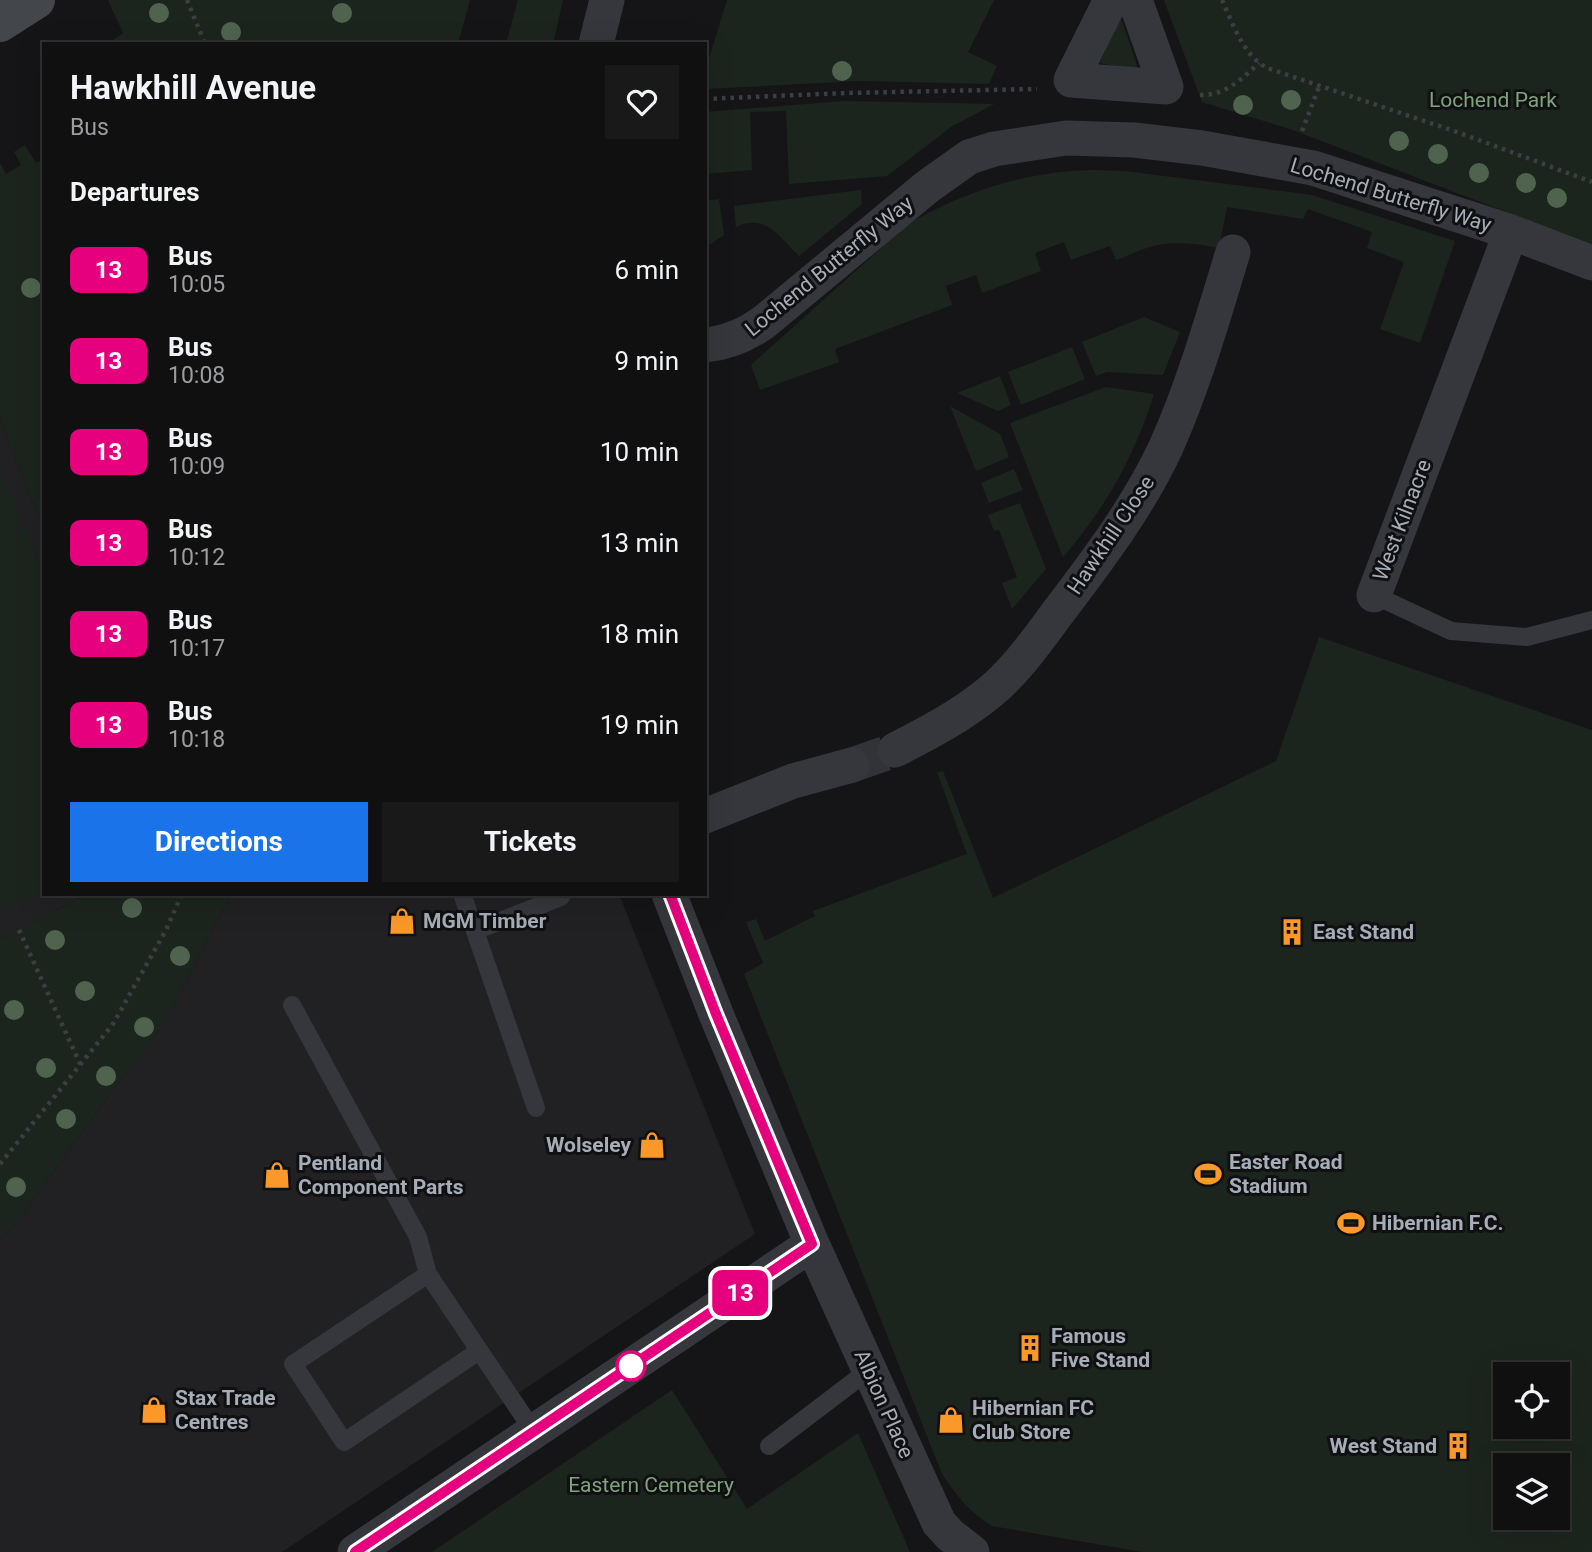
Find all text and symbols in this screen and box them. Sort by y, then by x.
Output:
button: heart [605,65,679,139]
text: Hawkhill Avenue [70,68,316,107]
park label: Lochend Park [1429,88,1557,112]
text: Bus [70,114,109,141]
street label: Lochend Butterfly Way [1288,153,1494,237]
text: Departures [70,177,200,207]
street label: Lochend Butterfly Way [740,191,918,341]
text: Bus [168,241,213,271]
text: 6 min [614,255,679,285]
text: 13 [95,256,122,284]
text: 10:05 [168,271,225,298]
text: Bus [168,332,213,362]
text: 9 min [614,346,679,376]
text: 13 [95,347,122,375]
text: 10:08 [168,362,225,389]
text: Bus [168,423,213,453]
text: 10 min [600,437,679,467]
text: 13 [95,438,122,466]
text: 10:09 [168,453,225,480]
street label: West Kilnacre [1368,456,1436,584]
street label: Hawkhill Close [1063,471,1159,599]
text: Bus [168,514,213,544]
text: 13 min [600,528,679,558]
text: 13 [95,529,122,557]
text: 10:12 [168,544,225,571]
text: Bus [168,605,213,635]
text: 18 min [600,619,679,649]
text: 13 [95,620,122,648]
text: 10:17 [168,635,225,662]
text: Bus [168,696,213,726]
text: 19 min [600,710,679,740]
text: 13 [95,711,122,739]
text: 10:18 [168,726,225,753]
button: Directions [70,802,368,882]
button: Tickets [382,802,679,882]
shop icon: MGM Timber [387,906,417,936]
place label: MGM Timber [423,909,547,933]
building icon: East Stand [1277,917,1307,947]
place label: East Stand [1313,920,1414,944]
shop icon: Wolseley [637,1130,667,1160]
place label: Wolseley [546,1133,631,1157]
place label: Easter Road Stadium [1229,1150,1343,1198]
place label: Pentland Component Parts [298,1151,464,1199]
sports icon: Easter Road Stadium [1193,1159,1223,1189]
shop icon: Pentland Component Parts [262,1160,292,1190]
sports icon: Hibernian F.C. [1336,1208,1366,1238]
place label: Hibernian F.C. [1372,1211,1504,1235]
line badge: 13 [708,1270,772,1316]
text: 13 [726,1279,754,1307]
place label: Famous Five Stand [1051,1324,1150,1372]
building icon: Famous Five Stand [1015,1333,1045,1363]
street label: Albion Place [849,1346,919,1462]
unlabelled marker [616,1351,646,1381]
map controls [1493,1362,1570,1530]
button: locate [1493,1362,1570,1439]
place label: Stax Trade Centres [175,1386,276,1434]
shop icon: Stax Trade Centres [139,1395,169,1425]
place label: Hibernian FC Club Store [972,1396,1094,1444]
shop icon: Hibernian FC Club Store [936,1405,966,1435]
building icon: West Stand [1443,1431,1473,1461]
place label: West Stand [1330,1434,1437,1458]
button: layers [1493,1453,1570,1530]
park label: Eastern Cemetery [568,1473,734,1497]

